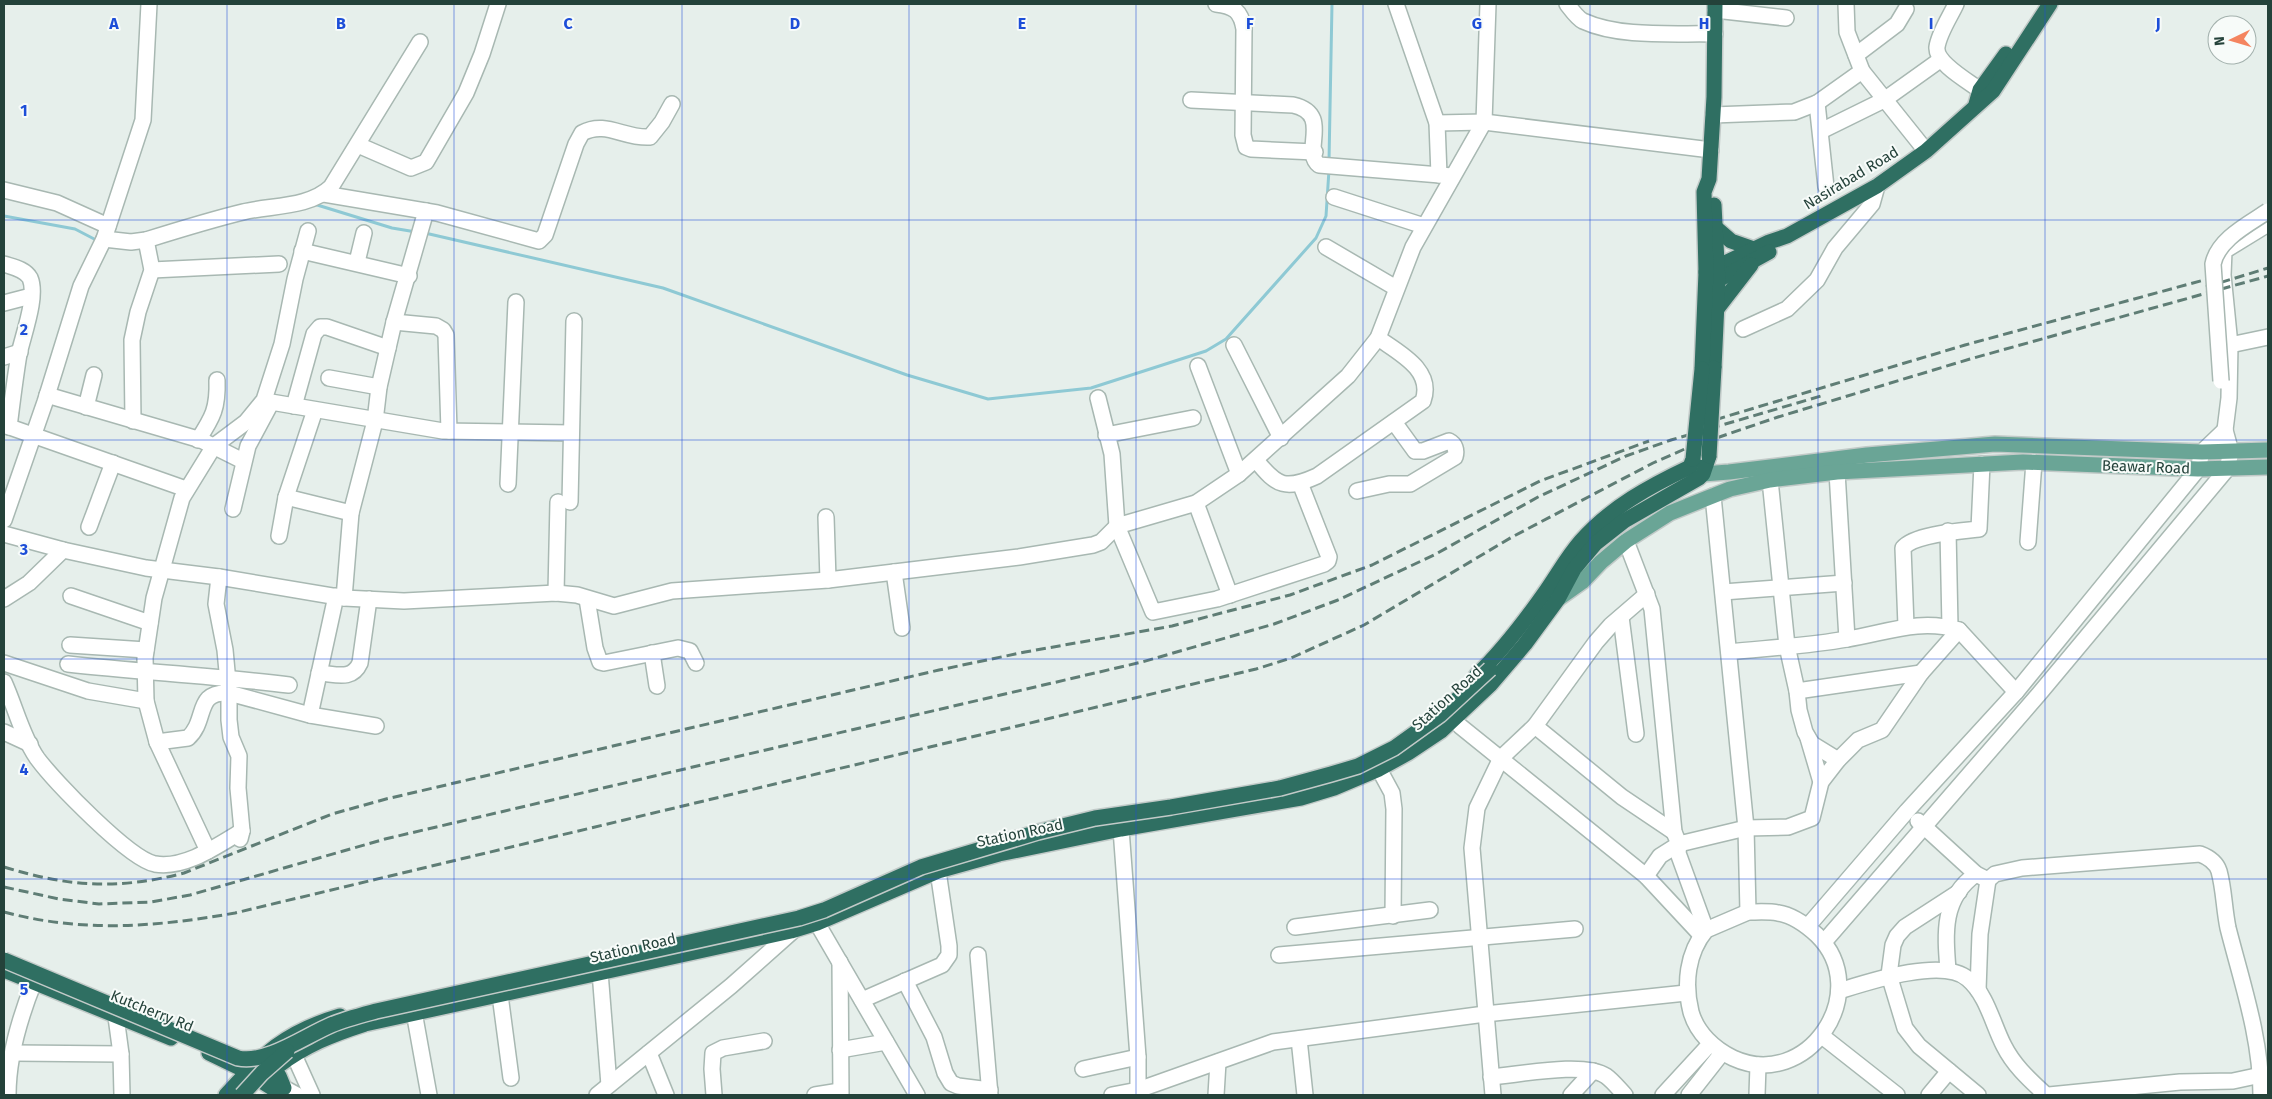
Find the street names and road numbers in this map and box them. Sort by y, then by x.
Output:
street label: Nasirabad Road [1800,143,1902,213]
street label: Beawar Road [2102,456,2190,478]
street label: Station Road [1409,662,1485,734]
street label: Station Road [975,815,1065,851]
street label: Station Road [588,929,678,967]
street label: Kutcherry Rd [108,986,196,1036]

